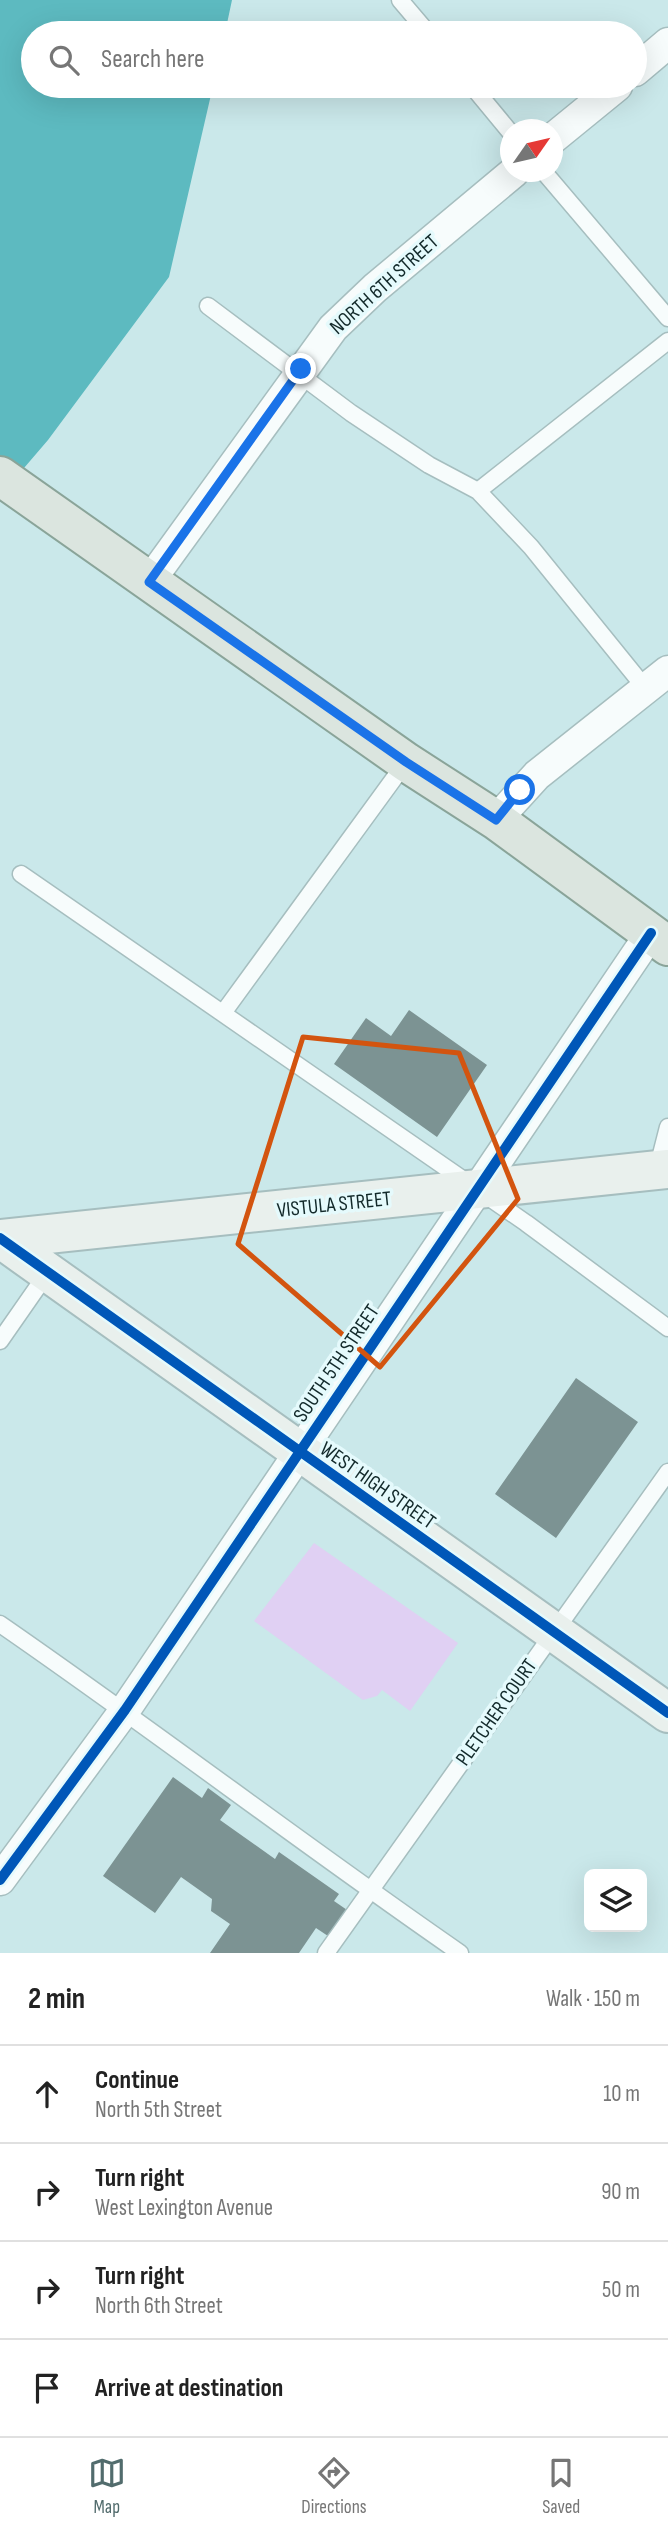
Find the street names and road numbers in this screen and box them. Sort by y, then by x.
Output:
street label: NORTH 6TH STREET [325,229,444,340]
street label: VISTULA STREET [276,1186,393,1223]
street label: SOUTH 5TH STREET [288,1299,385,1427]
street label: WEST HIGH STREET [315,1436,441,1535]
street label: PLETCHER COURT [450,1654,543,1771]

